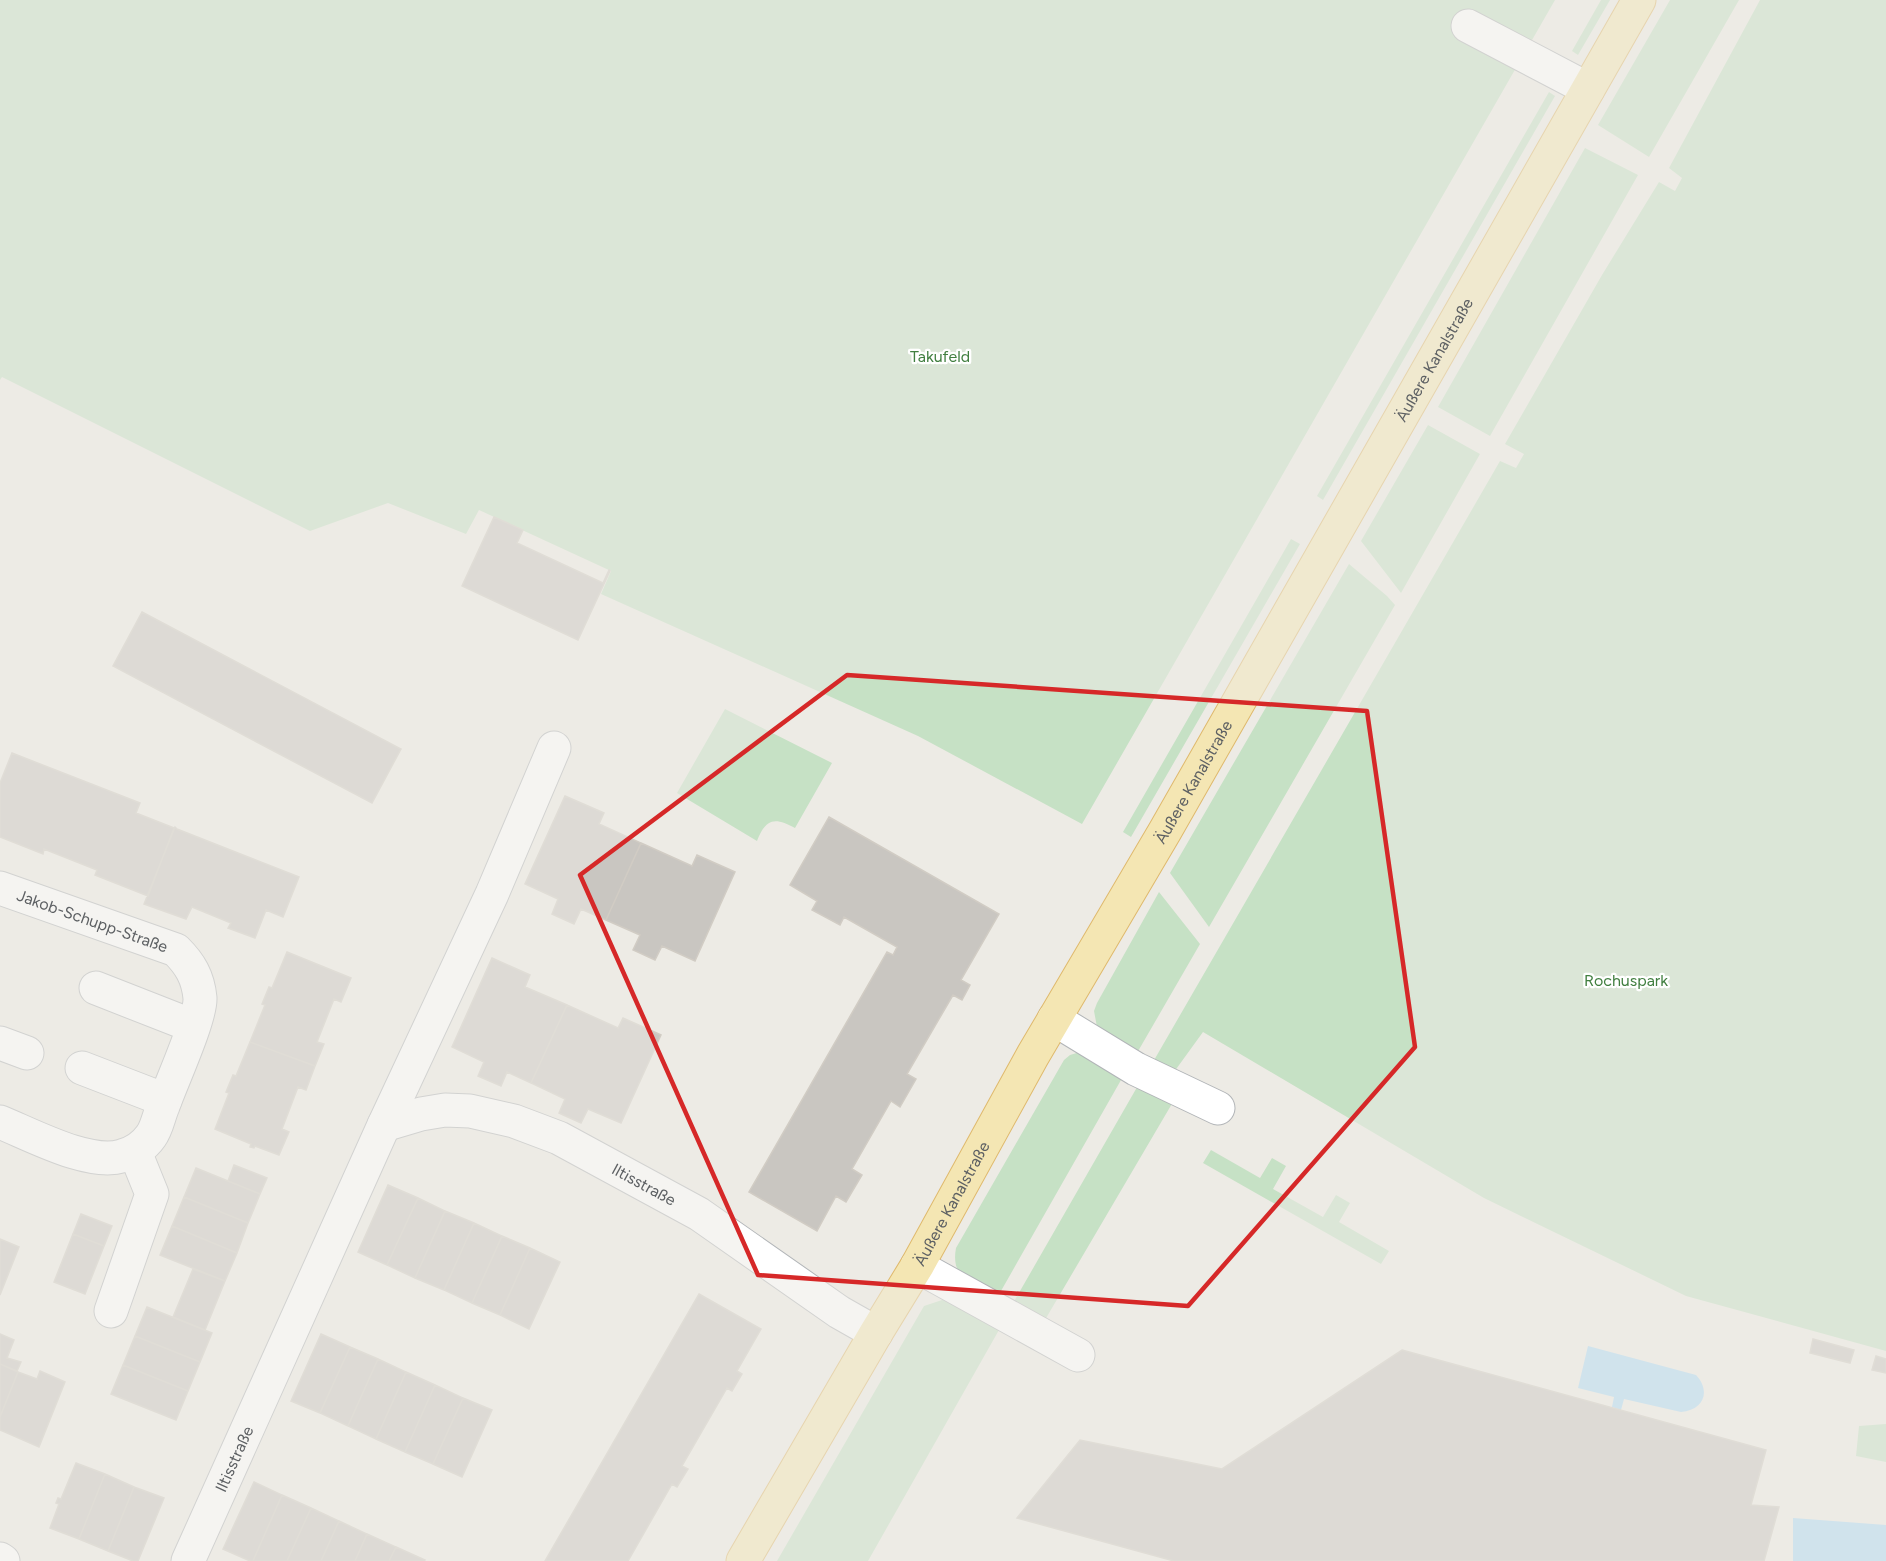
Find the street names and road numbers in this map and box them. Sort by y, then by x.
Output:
street label: Äußere Kanalstraße [1392,295,1477,425]
street label: Äußere Kanalstraße [1151,717,1236,847]
street label: Jakob-Schupp-Straße [14,886,170,956]
street label: Äußere Kanalstraße [910,1138,994,1269]
street label: Iltisstraße [609,1160,679,1210]
street label: Iltisstraße [211,1423,257,1495]

